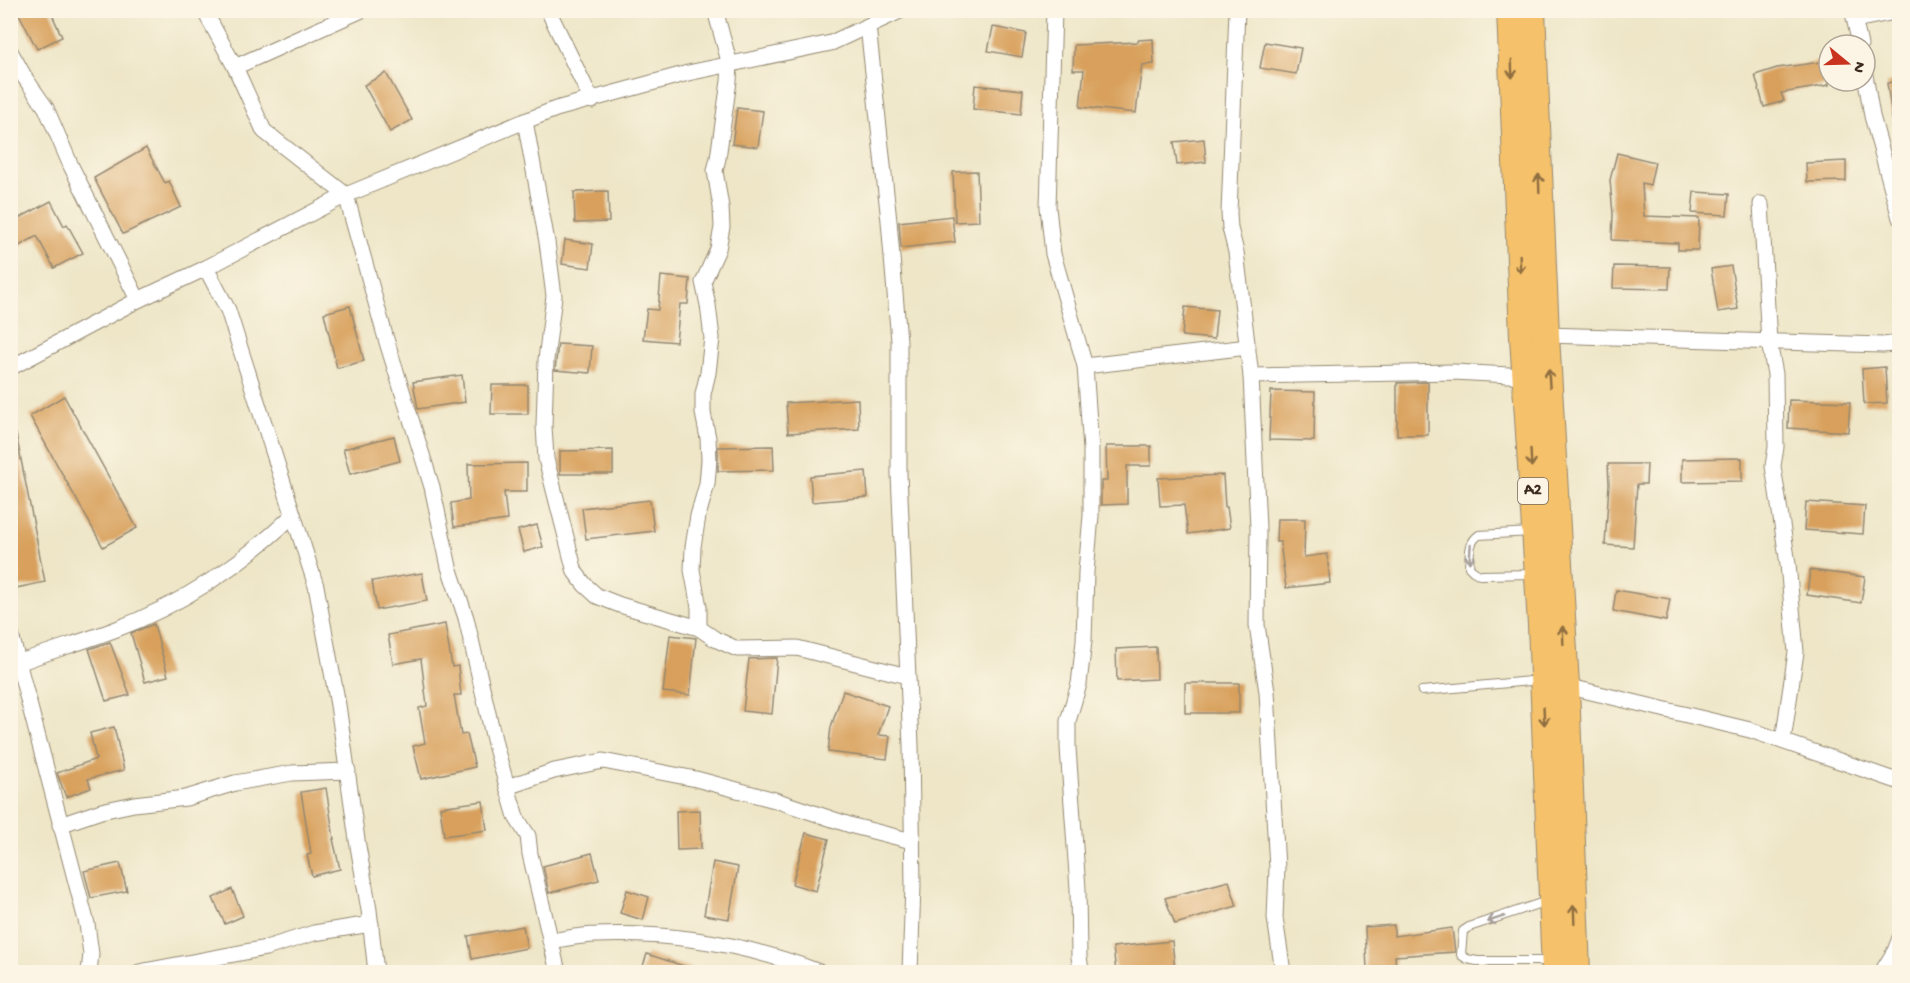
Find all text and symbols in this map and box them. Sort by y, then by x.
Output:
north arrow [1817,33,1877,93]
one-way arrow [1507,58,1518,78]
text: N [1847,59,1869,75]
one-way arrow [1534,173,1545,193]
one-way arrow [1515,253,1526,273]
one-way arrow [1543,368,1554,388]
one-way arrow [1526,448,1537,468]
road number: A2 [1518,478,1548,504]
one-way arrow [1464,544,1475,564]
one-way arrow [1558,626,1569,646]
one-way arrow [1539,706,1550,726]
one-way arrow [1569,905,1580,925]
one-way arrow [1487,914,1506,925]

